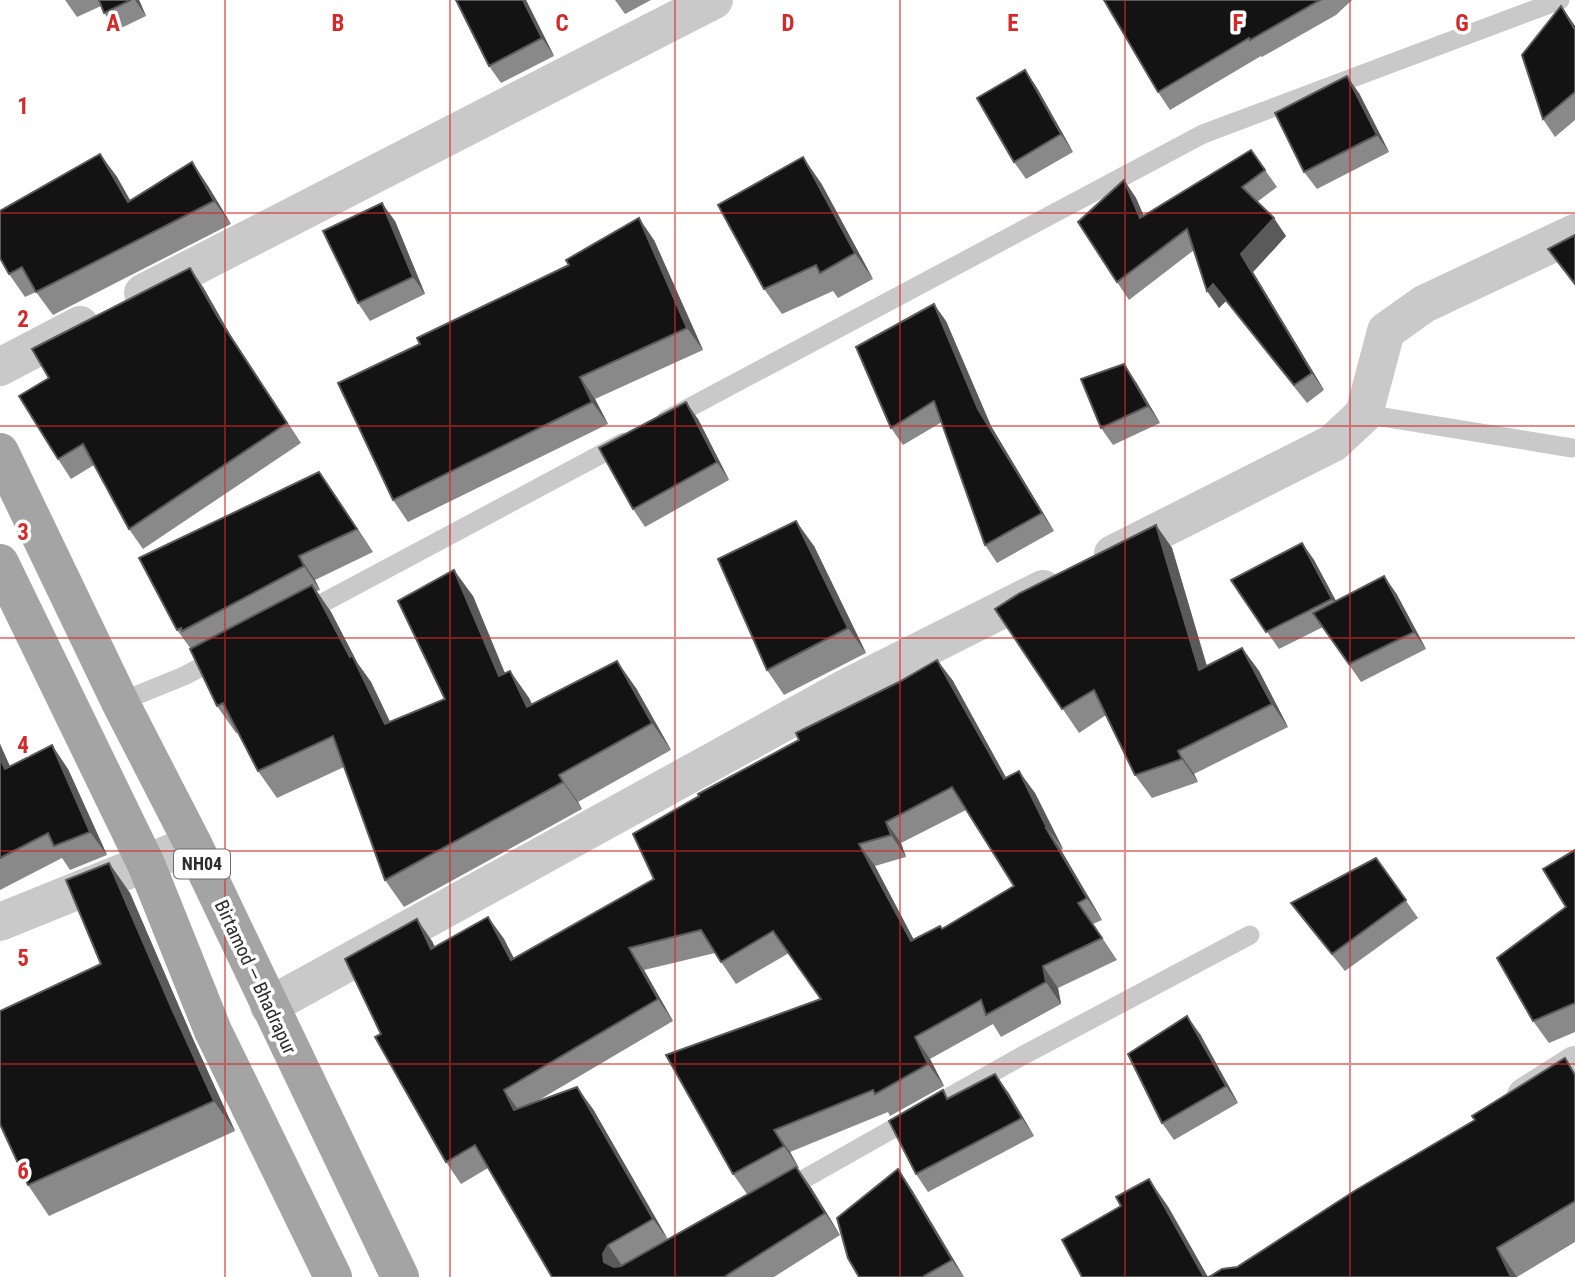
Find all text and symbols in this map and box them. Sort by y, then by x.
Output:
text: A [106,10,120,37]
text: B [332,10,344,37]
text: C [555,10,569,37]
text: D [782,10,795,37]
text: E [1007,10,1019,37]
text: F [1233,10,1244,37]
text: G [1455,10,1469,37]
text: 1 [17,93,29,120]
text: 2 [17,306,29,333]
text: 3 [17,519,29,546]
text: 4 [17,732,29,759]
road number: NH04 [174,850,230,878]
street label: Birtamod — Bhadrapur [210,896,301,1058]
text: 5 [17,945,29,972]
text: 6 [17,1158,29,1185]

